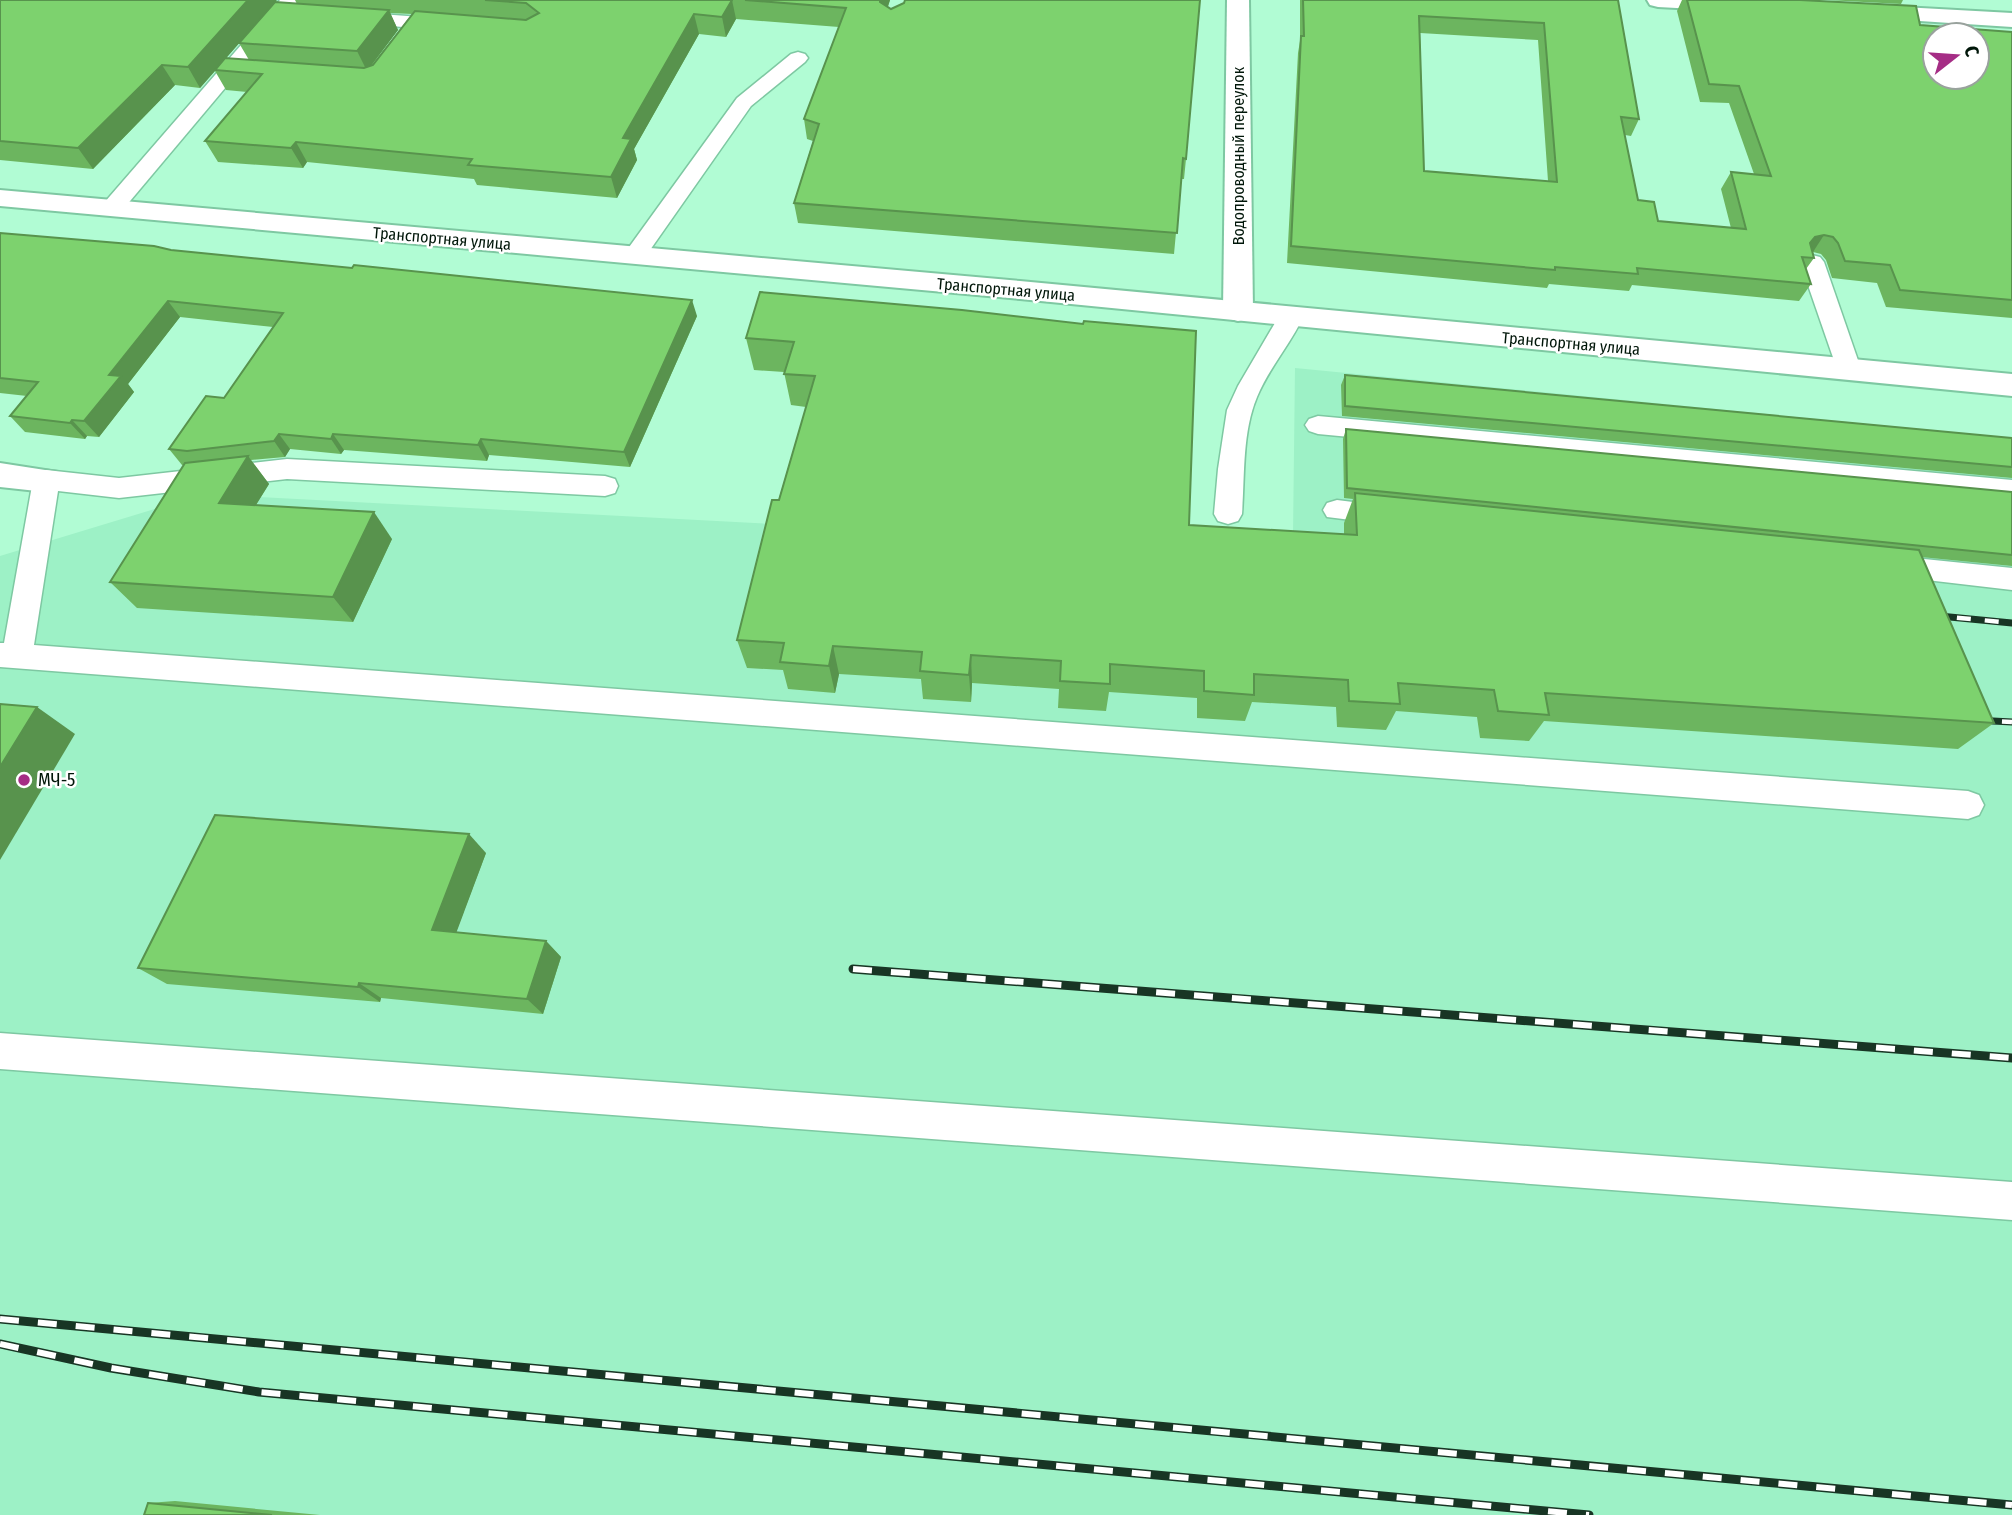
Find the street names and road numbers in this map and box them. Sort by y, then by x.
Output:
street label: Водопроводный переулок [1229,66,1248,245]
street label: Транспортная улица [372,223,512,254]
street label: Транспортная улица [936,274,1076,305]
street label: Транспортная улица [1501,328,1641,359]

